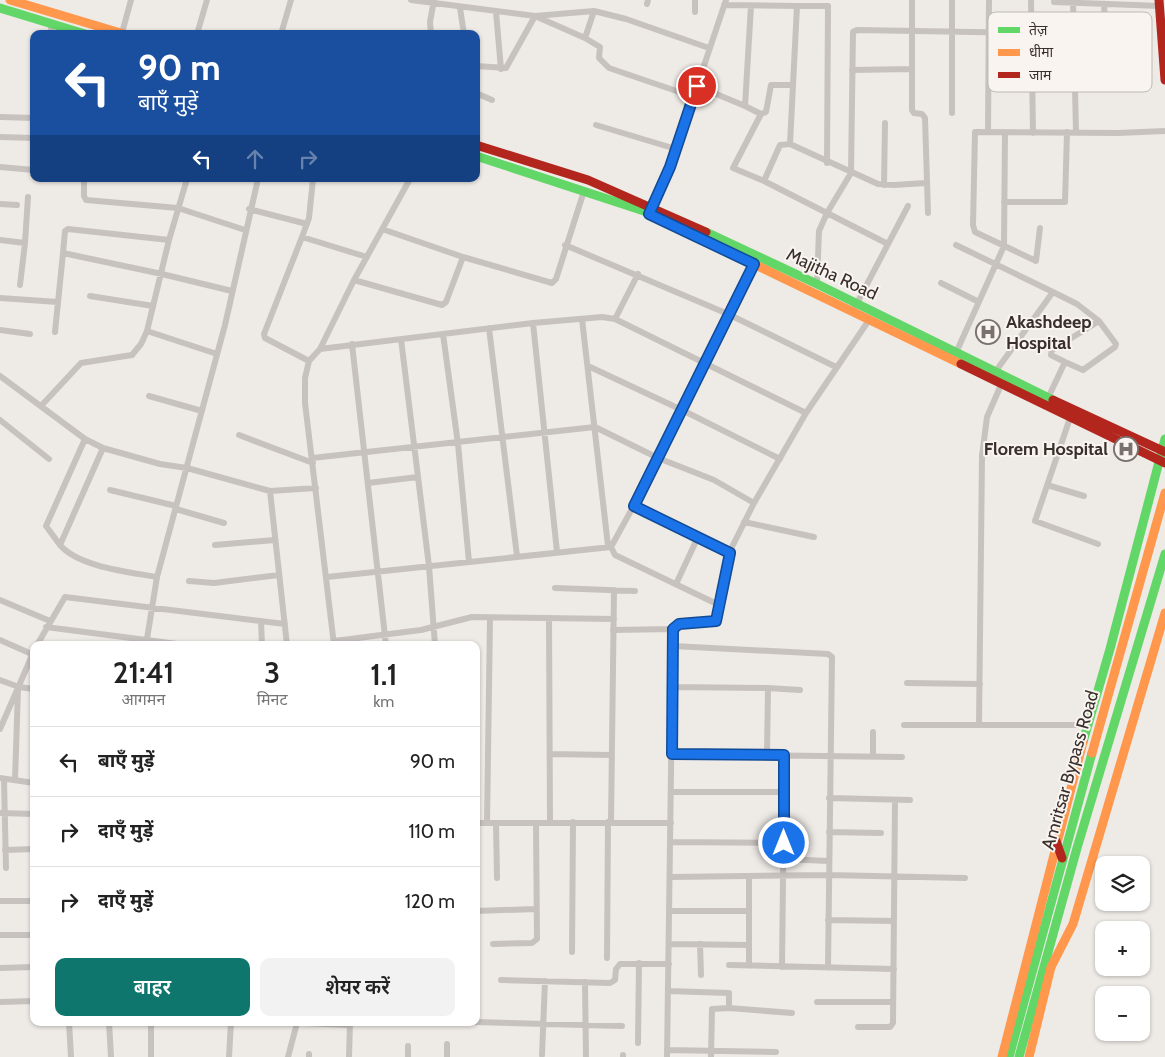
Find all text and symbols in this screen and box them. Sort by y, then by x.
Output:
legend [988,12,1152,92]
text: तेज़ [1029,21,1048,39]
text: धीमा [1029,43,1054,61]
text: 90 m [138,46,221,89]
icon: left [55,50,120,115]
pin [676,65,718,107]
text: जाम [1029,66,1052,84]
icon: arrive [683,72,711,100]
text: बाएँ मुड़ें [138,89,198,116]
icon: left [188,145,216,173]
icon: ahead [241,145,269,173]
icon: right [294,145,322,173]
street label: Majitha Road [783,243,881,305]
place label: Akashdeep Hospital [1006,311,1092,354]
hospital icon: Akashdeep Hospital [975,319,1001,345]
hospital icon: Florem Hospital [1113,436,1139,462]
place label: Florem Hospital [984,438,1108,460]
text: 21:41 [113,654,174,691]
text: 3 [264,654,280,691]
text: 1.1 [370,656,397,693]
street label: Amritsar Bypass Road [1037,688,1103,852]
text: आगमन [122,690,165,709]
text: मिनट [257,690,287,709]
text: km [373,692,394,711]
icon: left [55,748,83,776]
text: बाएँ मुड़ें [98,749,154,772]
text: 90 m [410,750,455,773]
position arrow [757,816,809,868]
icon: right [55,818,83,846]
text: दाएँ मुड़ें [98,819,153,842]
text: 110 m [408,820,455,843]
map controls [1095,856,1150,1041]
button: layers [1095,856,1150,911]
icon: right [55,888,83,916]
text: दाएँ मुड़ें [98,889,153,912]
text: 120 m [405,890,455,913]
button: + [1095,921,1150,976]
button: बाहर [55,958,250,1016]
button: शेयर करें [260,958,455,1016]
button: − [1095,986,1150,1041]

